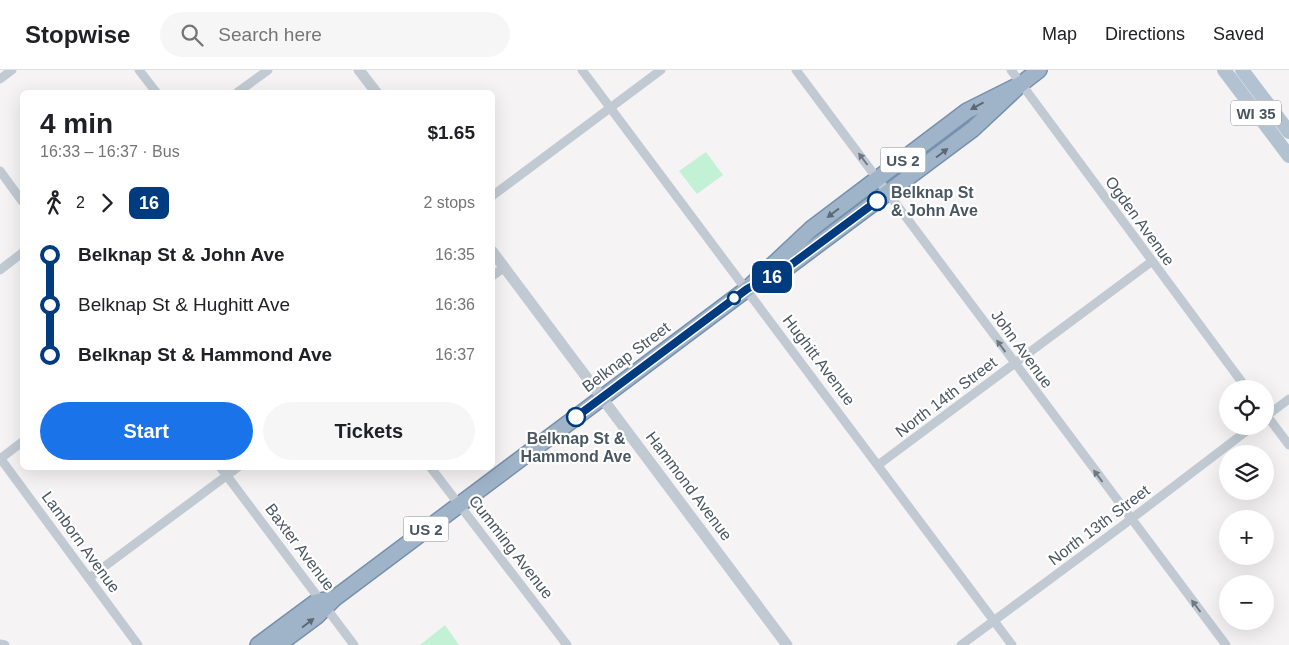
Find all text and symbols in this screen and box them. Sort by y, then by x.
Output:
search box [160,12,510,57]
text: Stopwise [25,21,130,48]
icon: search [178,21,206,49]
text: Search here [218,24,322,45]
text: Map [1042,24,1077,44]
text: Directions [1105,24,1185,44]
text: Saved [1213,24,1264,44]
road number: WI 35 [1231,100,1281,126]
one-way arrow [971,101,984,110]
text: 4 min [40,108,113,139]
text: $1.65 [427,122,475,143]
text: 16:33 – 16:37 · Bus [40,143,180,160]
one-way arrow [935,147,948,158]
road number: US 2 [880,148,926,172]
one-way arrow [858,153,869,166]
street label: Ogden Avenue [1102,173,1178,269]
place label: Belknap St & John Ave [891,184,978,219]
icon: walk [40,189,68,217]
icon: forward [93,189,121,217]
marker: Belknap St & John Ave [867,191,887,211]
text: 16 [139,193,159,213]
text: 2 [76,194,85,211]
text: 2 stops [423,194,475,211]
one-way arrow [827,207,840,218]
text: Belknap St & John Ave [78,244,285,265]
text: 16:35 [435,246,475,263]
line badge: 16 [750,261,794,293]
text: 16 [762,267,782,287]
unlabelled marker [727,291,741,305]
text: Belknap St & Hughitt Ave [78,294,290,315]
text: 16:36 [435,296,475,313]
street label: John Avenue [988,307,1056,391]
street label: Hughitt Avenue [780,312,858,408]
street label: Belknap Street [579,318,673,395]
one-way arrow [996,339,1006,353]
text: Belknap St & Hammond Ave [78,344,332,365]
text: 16:37 [435,346,475,363]
street label: North 14th Street [892,353,1000,440]
map controls [1219,380,1274,630]
button: locate [1219,380,1274,435]
button: Start [40,402,253,460]
button: Tickets [263,402,475,460]
marker: Belknap St & Hammond Ave [566,407,586,427]
street label: Hammond Avenue [643,428,735,544]
place label: Belknap St & Hammond Ave [521,430,632,465]
button: layers [1219,445,1274,500]
one-way arrow [1093,470,1104,483]
street label: North 13th Street [1045,481,1153,568]
street label: Lamborn Avenue [39,488,123,596]
street label: Cumming Avenue [466,492,557,602]
street label: Baxter Avenue [262,500,338,594]
button: + [1219,510,1274,565]
road number: US 2 [404,516,448,542]
button: − [1219,575,1274,630]
one-way arrow [1191,600,1202,613]
one-way arrow [301,618,315,628]

